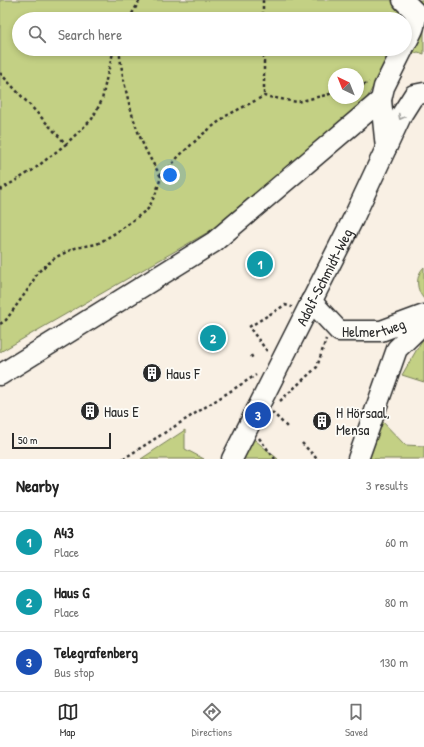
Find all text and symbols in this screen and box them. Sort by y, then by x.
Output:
search box [12,12,412,56]
icon: search [26,23,48,45]
text: Search here [58,24,122,45]
north arrow [328,68,364,104]
one-way arrow [398,113,406,121]
your location [160,165,180,185]
street label: Adolf-Schmidt-Weg [291,224,357,329]
pin: 1 [247,249,273,279]
street label: Helmertweg [342,312,408,342]
pin: 2 [200,323,226,353]
building icon: Haus F [141,362,163,384]
place label: Haus F [166,363,200,384]
building icon: Haus E [79,400,101,422]
pin: 3 [245,400,271,430]
place label: Haus E [104,401,139,422]
place label: H Hörsaal, Mensa [336,402,390,440]
building icon: H Hörsaal, Mensa [311,410,333,432]
scale bar [12,431,111,450]
text: 50 m [18,433,38,447]
text: Nearby [16,474,59,497]
text: 3 results [366,476,408,494]
text: A43 [54,522,74,543]
text: 1 [27,533,31,551]
text: 60 m [385,533,408,551]
text: Place [54,543,79,561]
text: Haus G [54,582,89,603]
text: 2 [26,593,32,611]
text: 80 m [385,593,408,611]
text: Place [54,603,79,621]
text: Telegrafenberg [54,642,138,663]
text: 3 [26,653,32,671]
text: 130 m [380,653,408,671]
text: Bus stop [54,663,94,681]
tab: Map [57,701,79,739]
tab: Directions [192,701,232,739]
tab: Saved [345,701,367,739]

